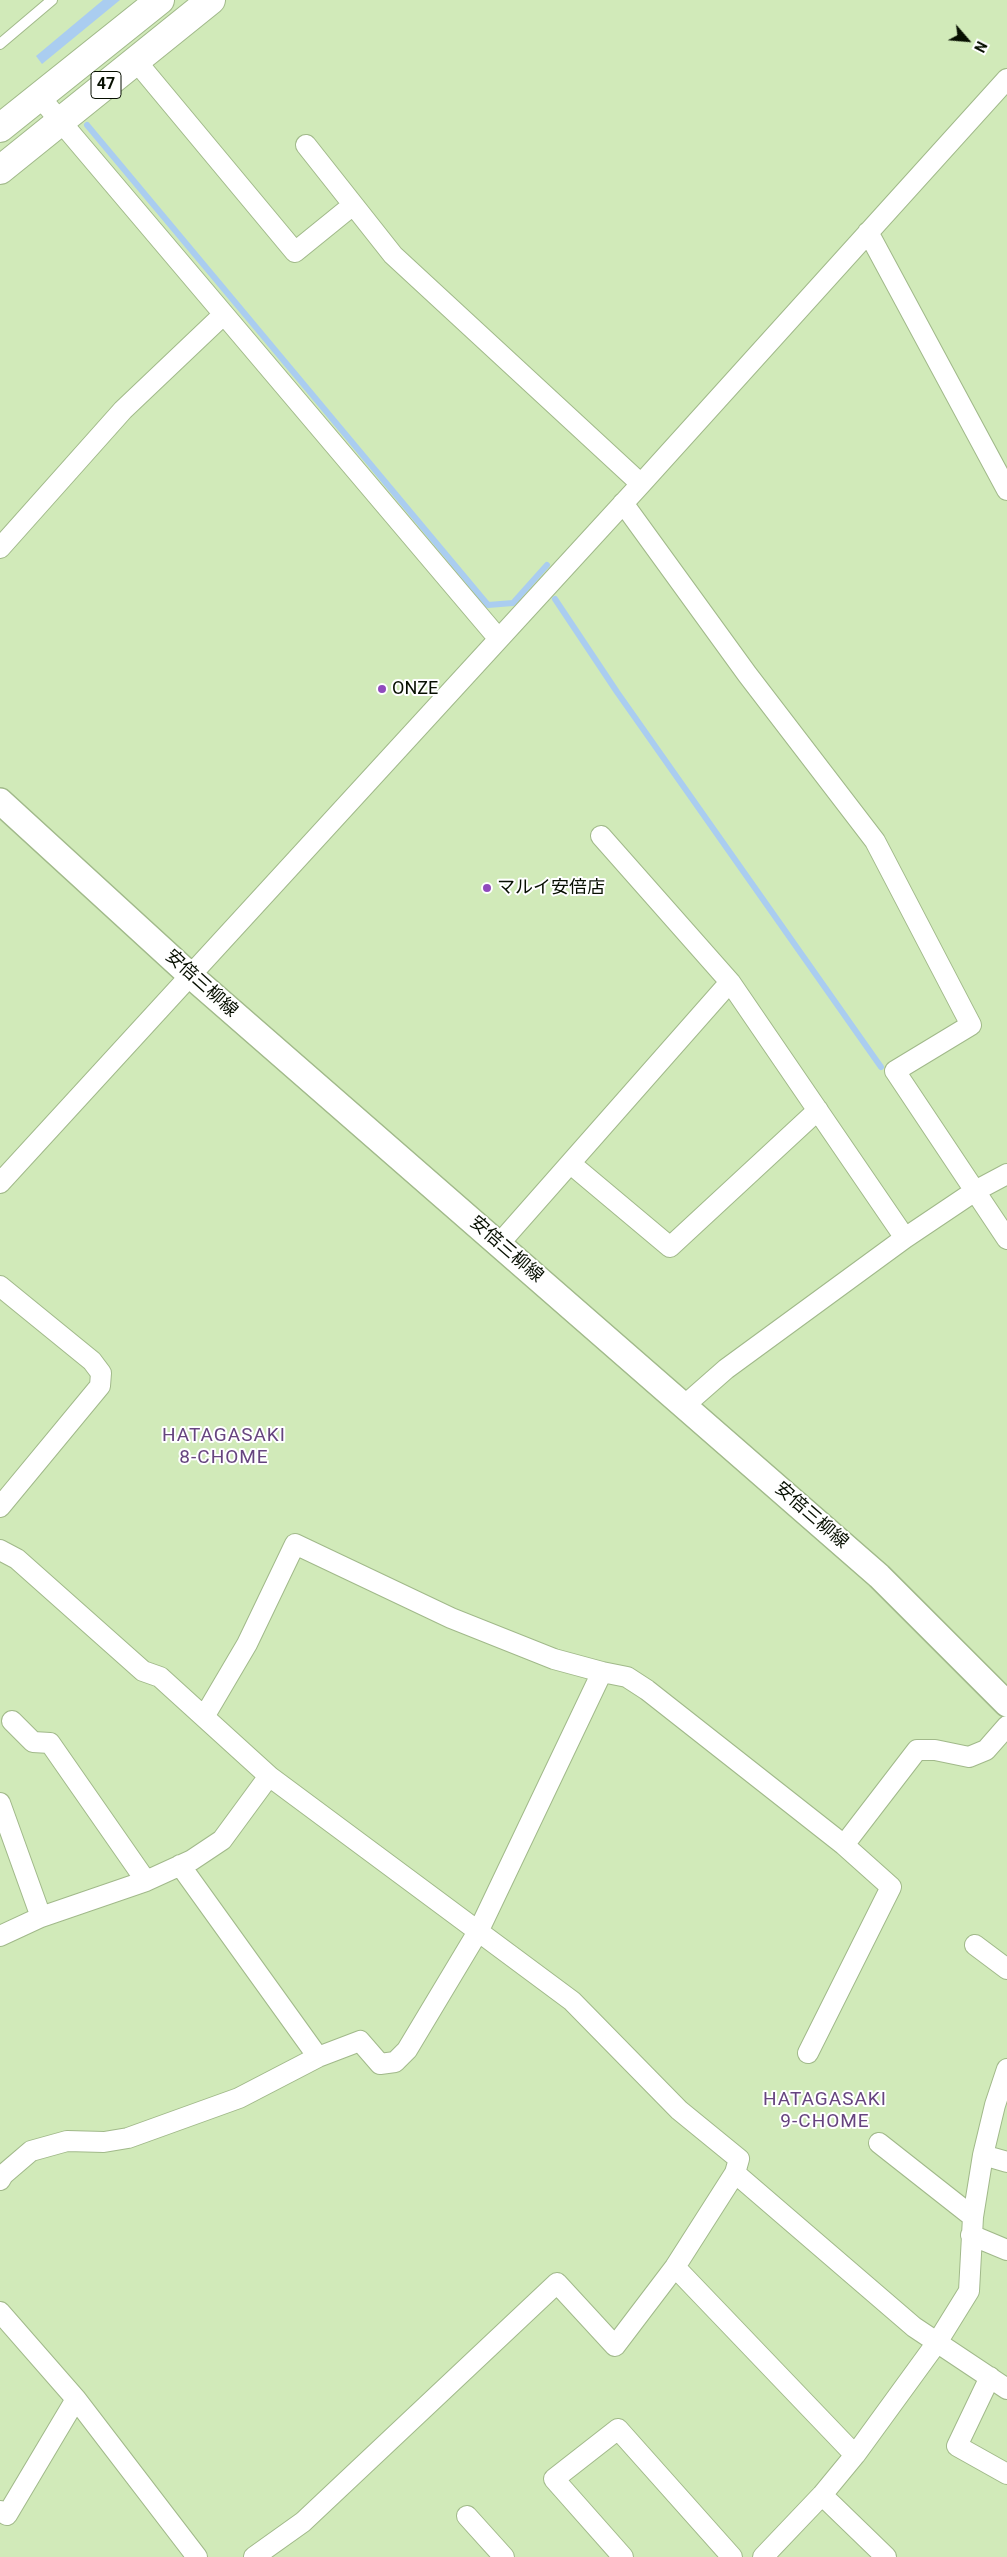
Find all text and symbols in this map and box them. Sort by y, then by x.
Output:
north arrow [942,15,992,65]
text: N [971,39,990,55]
road number: 47 [91,72,121,98]
place label: ONZE [392,678,438,700]
marker: ONZE [376,683,388,695]
place label: マルイ安倍店 [497,877,605,899]
marker: マルイ安倍店 [481,882,493,894]
street label: 安倍三柳線 [160,946,242,1022]
street label: 安倍三柳線 [465,1212,547,1288]
district label: HATAGASAKI 8-CHOME [161,1425,287,1469]
street label: 安倍三柳線 [770,1478,852,1554]
district label: HATAGASAKI 9-CHOME [762,2089,888,2133]

